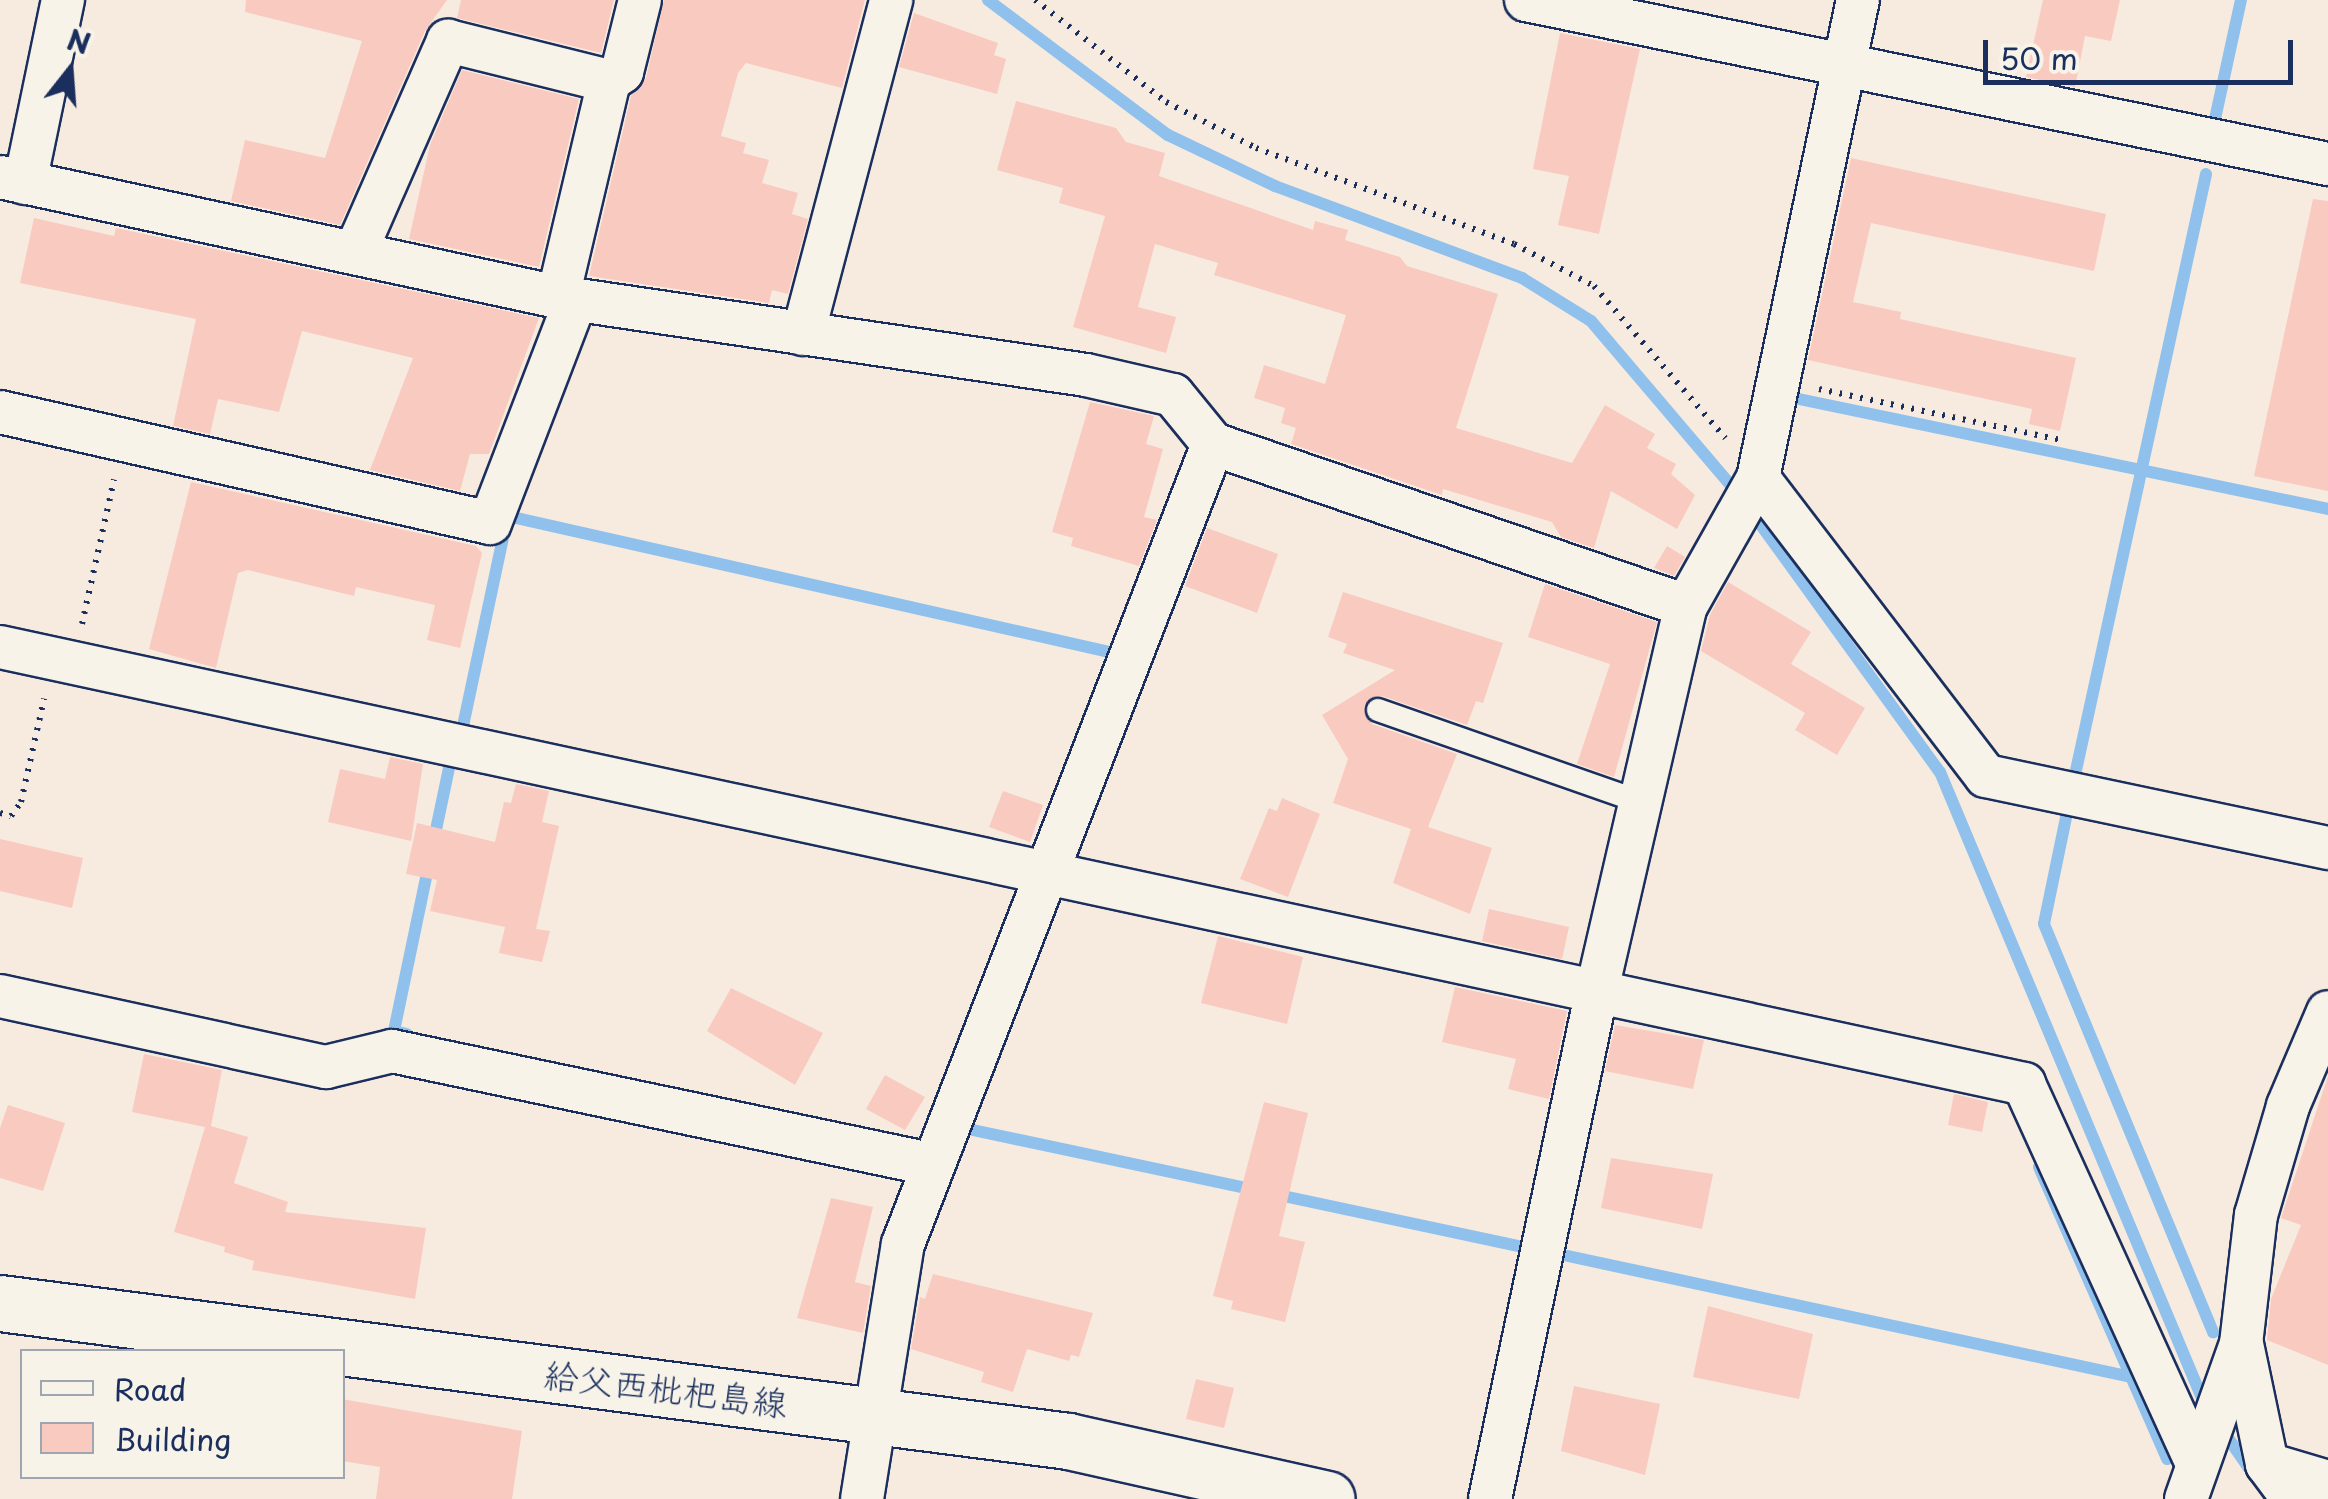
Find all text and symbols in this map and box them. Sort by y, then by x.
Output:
text: N [62,17,96,65]
north arrow [20,20,120,120]
scale bar [1988,20,2298,82]
text: 50 m [2000,35,2078,80]
legend [20,1349,345,1479]
street label: 給父西枇杷島線 [542,1352,790,1424]
text: Road [114,1366,187,1411]
text: Building [114,1416,231,1461]

